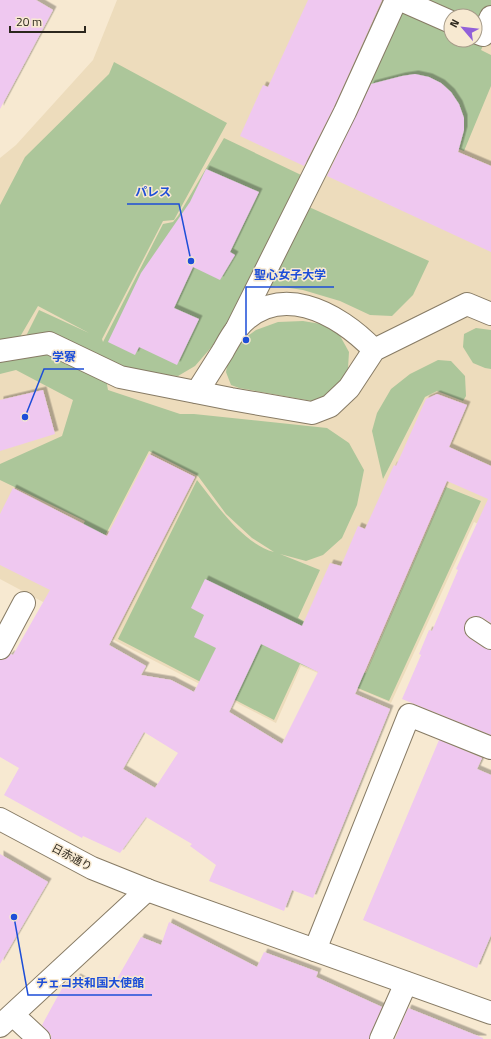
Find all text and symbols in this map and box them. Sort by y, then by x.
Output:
scale bar [10,8,85,34]
north arrow [443,8,483,48]
text: 20 m [16,12,42,31]
text: N [445,16,463,30]
callout: パレス [127,180,179,204]
text: パレス [135,182,171,201]
callout: 聖心女子大学 [246,263,334,287]
text: 聖心女子大学 [254,265,326,284]
callout: 学寮 [44,345,84,369]
text: 学寮 [52,347,76,366]
street label: 日赤通り [49,840,95,874]
callout: チェコ共和国大使館 [28,971,152,995]
text: チェコ共和国大使館 [36,973,144,992]

